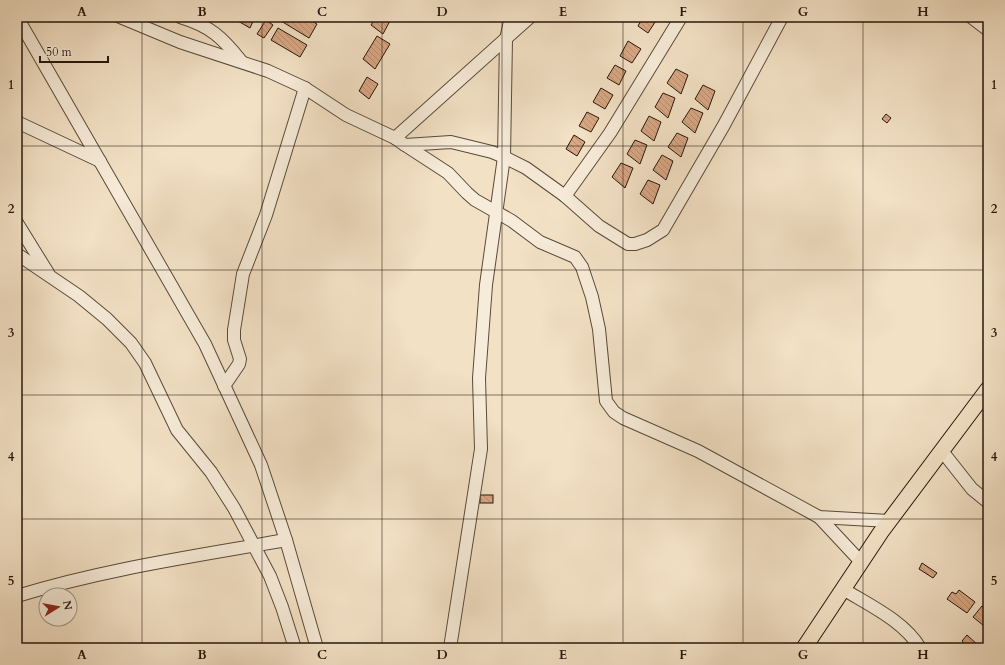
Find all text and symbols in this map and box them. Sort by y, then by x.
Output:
text: A [77,3,87,21]
text: B [197,3,207,21]
text: C [317,3,327,21]
text: D [436,3,448,21]
text: E [559,3,567,21]
text: F [679,3,687,21]
text: G [798,3,809,21]
text: H [917,3,929,21]
scale bar [40,38,108,64]
text: 50 m [46,44,73,60]
text: 1 [8,76,14,94]
text: 1 [991,76,997,94]
text: 2 [8,200,15,218]
text: 2 [991,200,998,218]
text: 3 [8,324,15,342]
text: 3 [991,324,998,342]
text: 4 [8,448,15,466]
text: 4 [991,448,998,466]
text: 5 [8,572,14,590]
text: 5 [991,572,997,590]
north arrow [38,587,78,627]
text: N [59,599,76,612]
text: A [77,646,87,664]
text: B [197,646,207,664]
text: C [317,646,327,664]
text: D [436,646,448,664]
text: E [559,646,567,664]
text: F [679,646,687,664]
text: G [798,646,809,664]
text: H [917,646,929,664]

